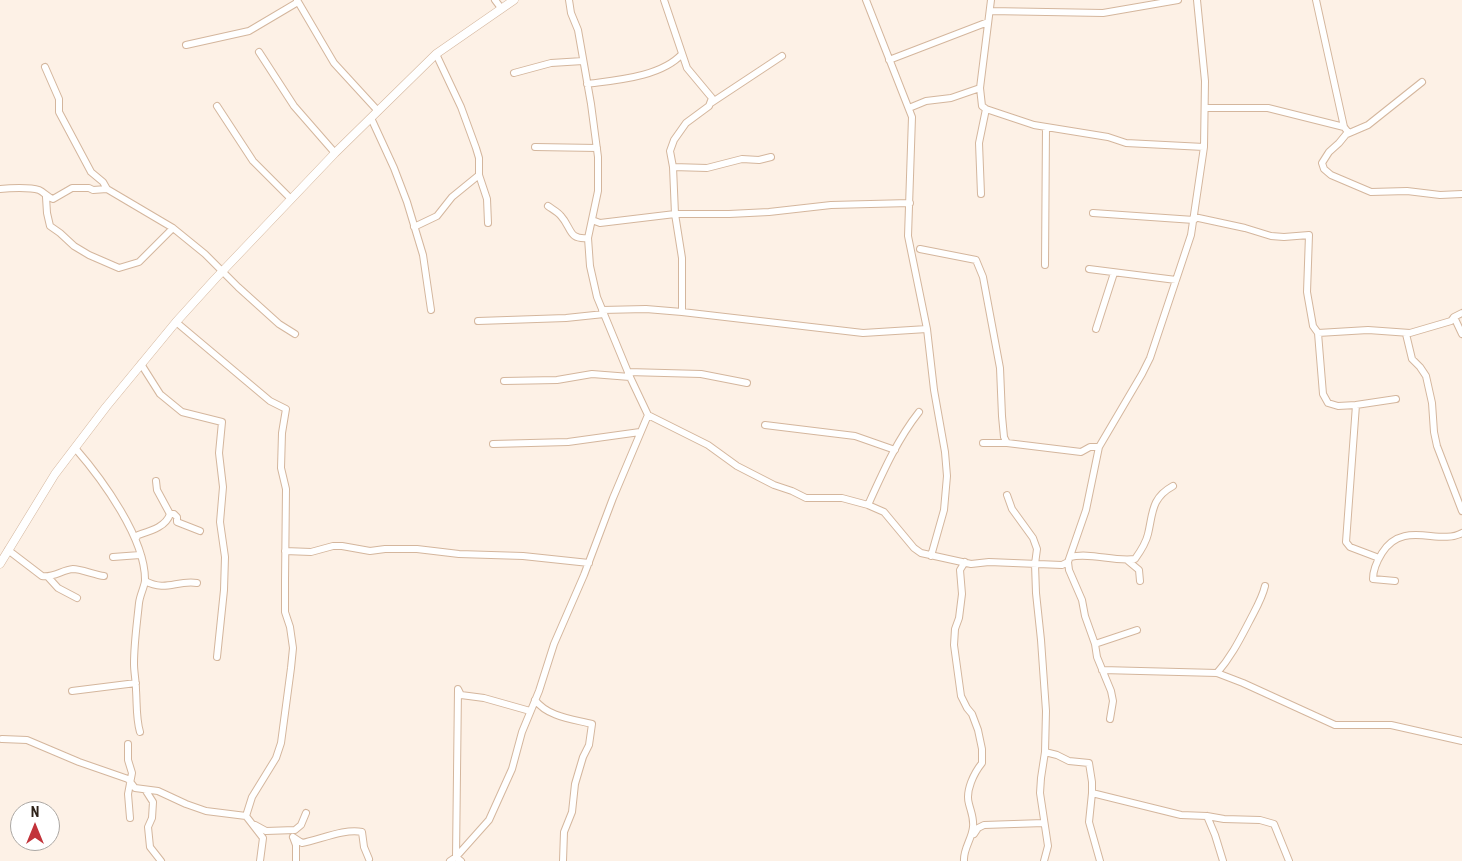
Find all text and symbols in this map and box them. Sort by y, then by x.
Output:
north arrow [10,801,60,851]
text: N [31,804,39,820]

